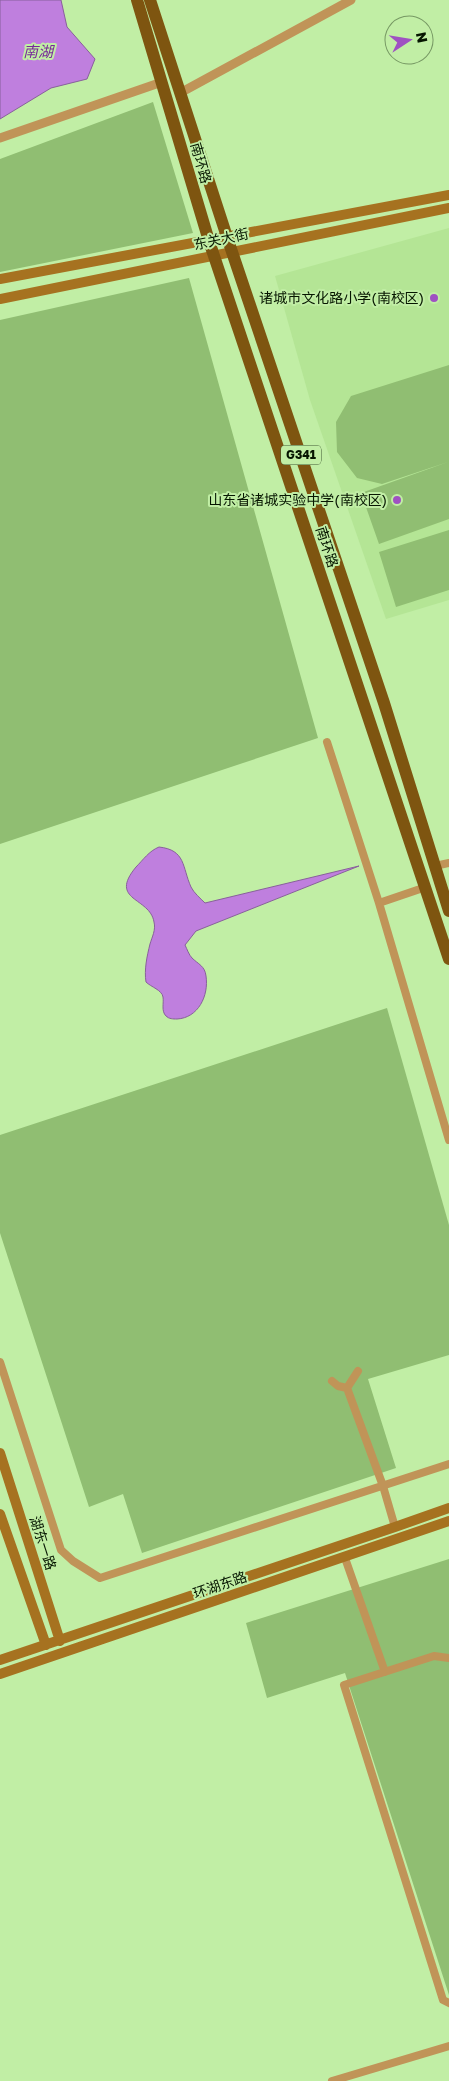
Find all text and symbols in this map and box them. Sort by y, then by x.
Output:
north arrow [384,15,434,65]
text: N [413,30,432,44]
water label: 南湖 [23,42,55,60]
street label: 南环路 [188,140,215,185]
street label: 东关大街 [192,224,250,253]
place label: 诸城市文化路小学(南校区) [259,289,424,306]
marker: 诸城市文化路小学(南校区) [428,292,440,304]
road number: G341 [281,446,321,464]
place label: 山东省诸城实验中学(南校区) [208,491,387,508]
marker: 山东省诸城实验中学(南校区) [391,494,403,506]
street label: 南环路 [313,524,342,569]
street label: 湖东一路 [27,1514,60,1572]
street label: 环湖东路 [191,1567,249,1602]

